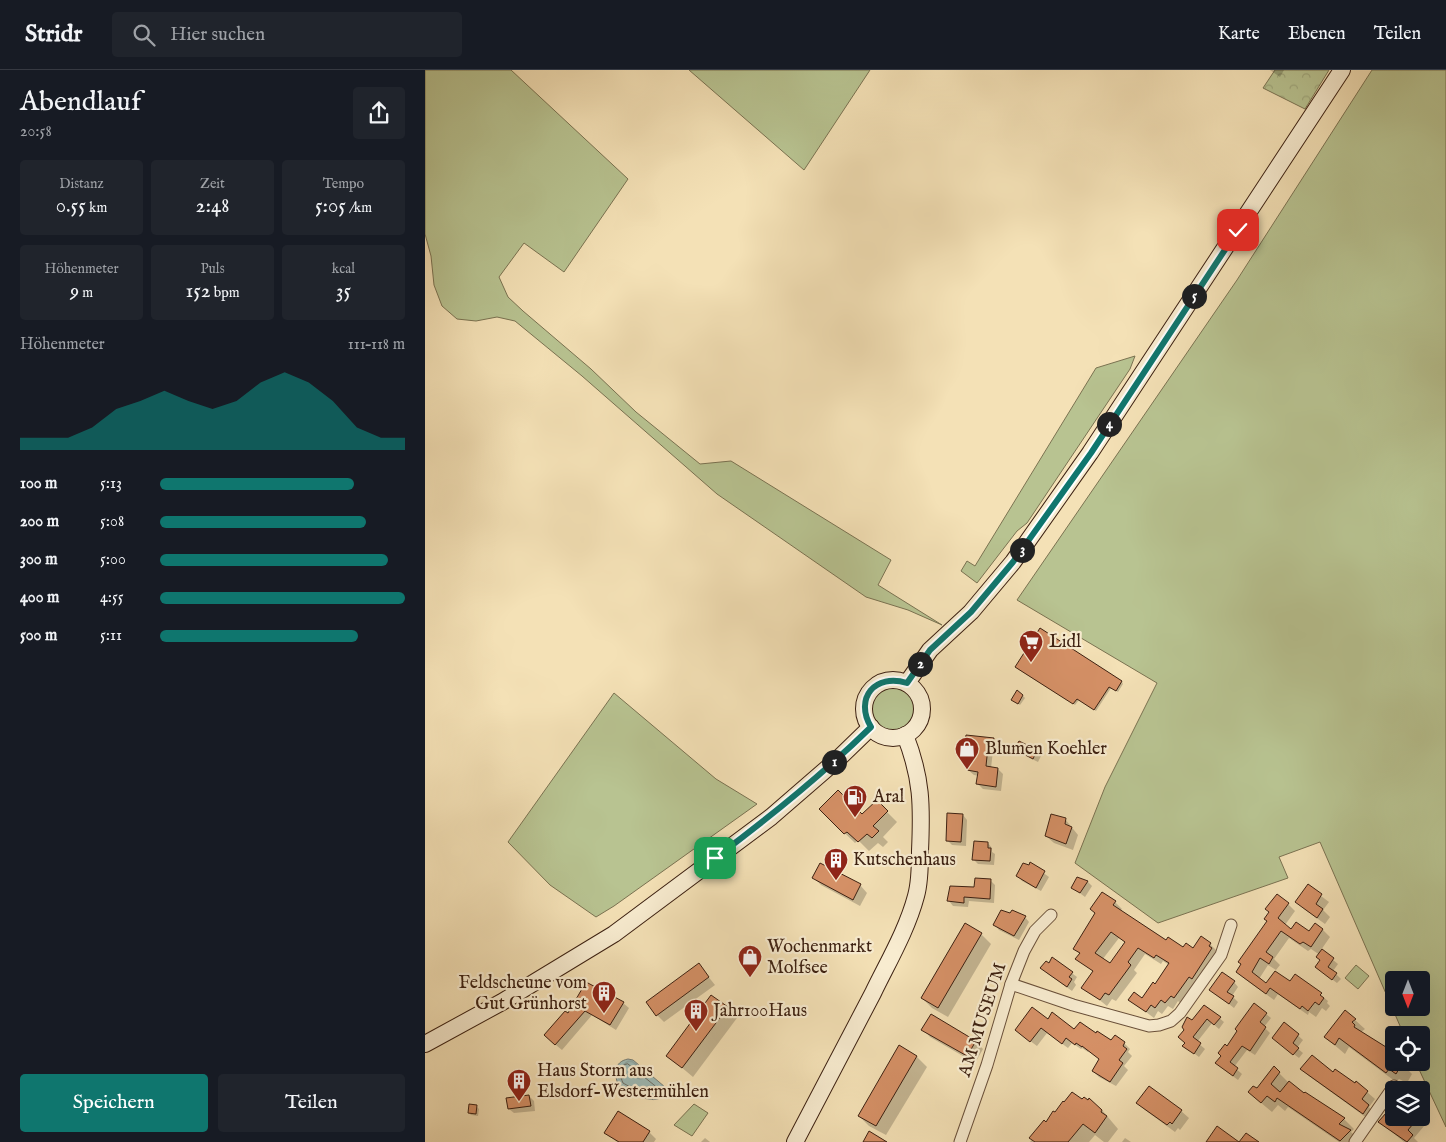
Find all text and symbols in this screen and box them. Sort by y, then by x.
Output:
search box [112,12,462,57]
text: Stridr [25,19,82,50]
icon: search [130,21,158,49]
text: Hier suchen [170,23,265,47]
text: Karte [1218,23,1260,46]
text: Ebenen [1288,23,1346,46]
text: Teilen [1374,23,1421,46]
text: Abendlauf [20,85,141,120]
button: share [353,87,405,139]
text: 20:58 [20,122,52,142]
text: Distanz [59,175,104,193]
text: Zeit [200,175,225,193]
text: Tempo [323,175,364,193]
text: 0.55 [56,193,86,220]
text: 2:48 [196,193,229,220]
text: 5:05 [315,193,346,220]
text: km [86,199,107,217]
text: /km [346,199,372,217]
pin [1217,209,1259,251]
icon: check [1224,216,1252,244]
text: Höhenmeter [44,260,119,278]
text: Puls [200,260,225,278]
text: kcal [332,260,355,278]
text: 9 [70,278,79,305]
text: 152 [185,278,211,305]
text: 35 [336,278,351,305]
text: m [79,284,93,302]
text: bpm [211,284,240,302]
pin: 5 [1181,284,1207,308]
text: 5 [1192,287,1197,305]
text: Höhenmeter [20,335,105,355]
text: 111–118 m [348,335,405,355]
pin: 4 [1097,412,1121,436]
text: 4 [1106,415,1113,433]
text: 100 m [20,474,57,494]
text: 5:13 [100,474,122,494]
text: 200 m [20,512,59,532]
text: 5:08 [100,512,124,532]
pin: 3 [1009,538,1035,562]
text: 3 [1020,541,1025,559]
text: 300 m [20,550,58,570]
text: 5:00 [100,550,126,570]
text: 400 m [20,588,59,608]
text: 4:55 [100,588,124,608]
text: 500 m [20,626,57,646]
text: 5:11 [100,626,122,646]
supermarket icon: Lidl [1018,629,1044,663]
place label: Lidl [1049,631,1081,654]
pin: 2 [907,652,933,676]
text: 2 [917,655,924,673]
shop icon: Blumen Koehler [954,736,980,770]
place label: Blumen Koehler [985,738,1107,761]
pin: 1 [821,750,847,774]
text: 1 [832,753,837,771]
fuel station icon: Aral [842,784,868,818]
place label: Aral [872,786,905,809]
pin [694,837,736,879]
icon: arrive [701,844,729,872]
building icon: Kutschenhaus [823,847,849,881]
place label: Kutschenhaus [853,849,956,872]
place label: Wochenmarkt Molfsee [767,936,872,980]
shop icon: Wochenmarkt Molfsee [737,944,763,978]
street label: AM MUSEUM [953,960,1012,1081]
north arrow [1385,971,1430,1016]
map controls [1385,971,1430,1126]
place label: Feldscheune vom Gut Grünhorst [459,972,587,1016]
building icon: Feldscheune vom Gut Grünhorst [591,980,617,1014]
building icon: Jahr100Haus [683,998,709,1032]
place label: Jahr100Haus [711,1000,807,1023]
button: locate [1385,1026,1430,1071]
place label: Haus Storm aus Elsdorf-Westermühlen [537,1060,709,1104]
building icon: Haus Storm aus Elsdorf-Westermühlen [506,1068,532,1102]
button: Speichern [20,1074,208,1132]
button: Teilen [218,1074,405,1132]
button: layers [1385,1081,1430,1126]

